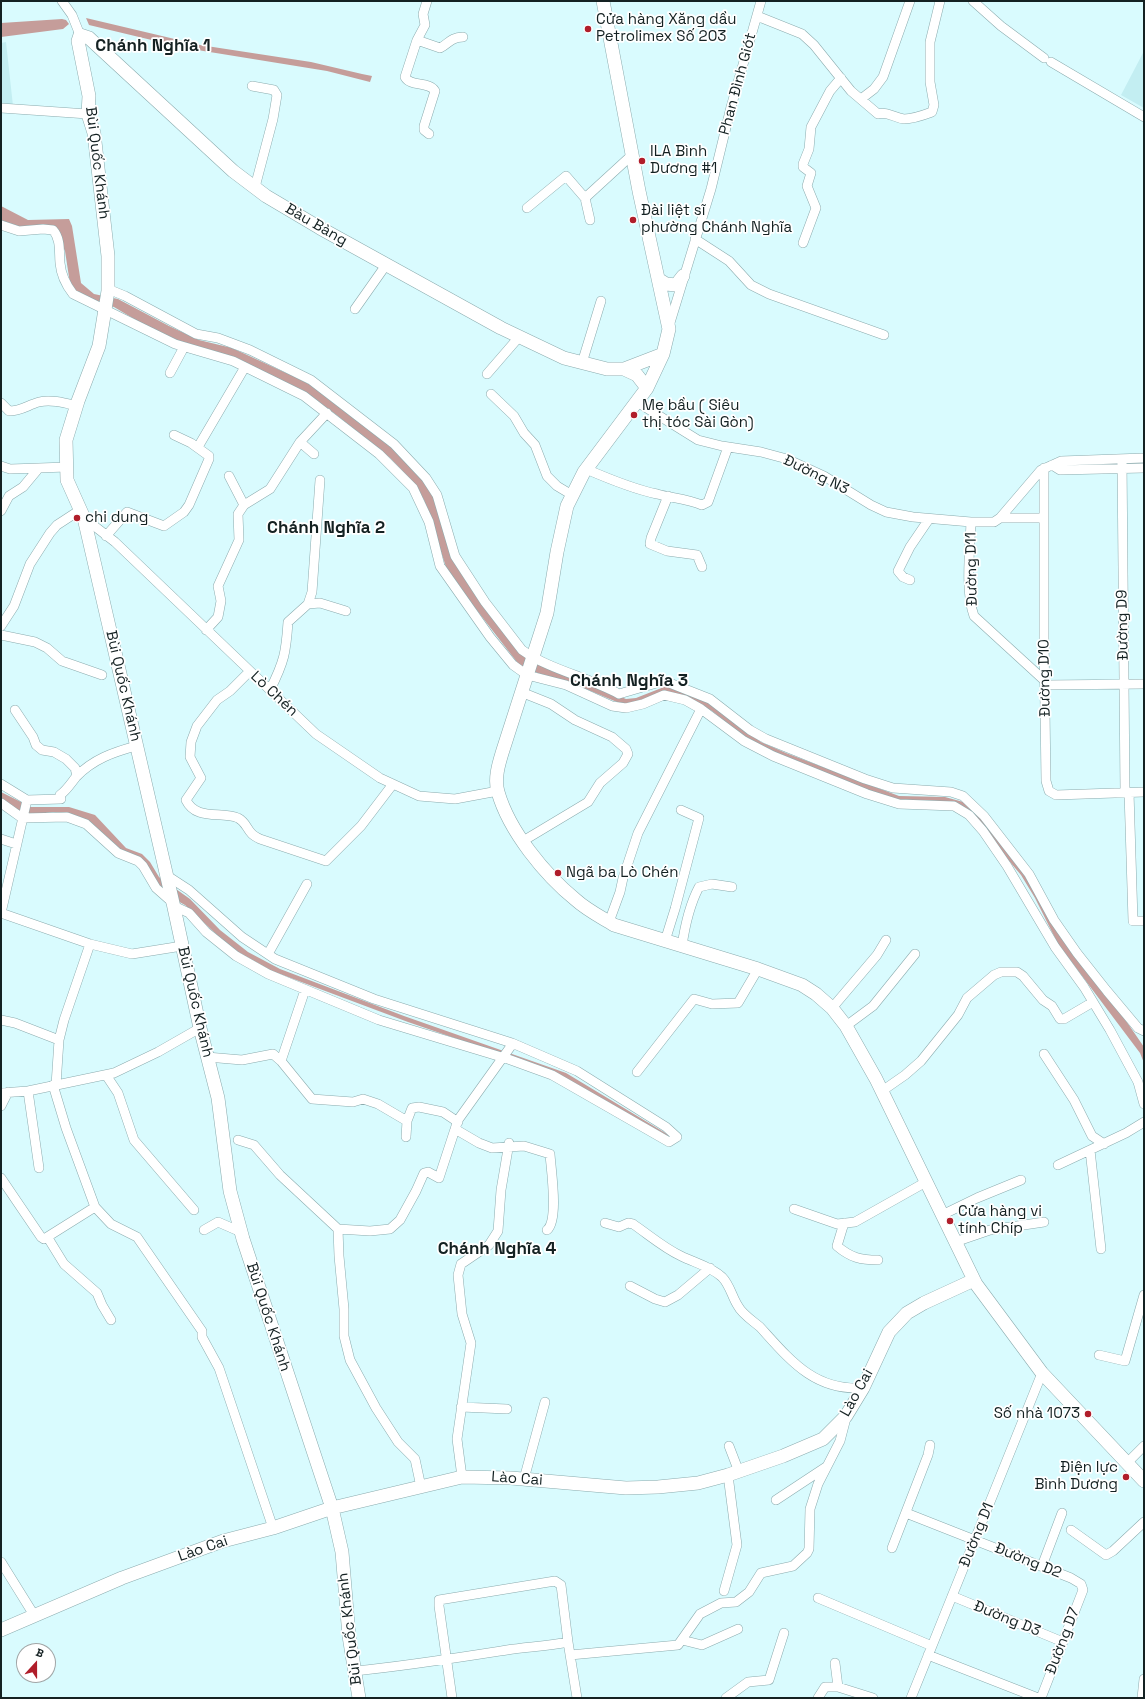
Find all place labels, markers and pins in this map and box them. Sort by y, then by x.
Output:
place label: Cửa hàng Xăng dầu Petrolimex Số 203 [596,11,736,46]
marker: Cửa hàng Xăng dầu Petrolimex Số 203 [583,24,593,34]
place label: ILA Bình Dương #1 [650,143,717,178]
marker: ILA Bình Dương #1 [637,156,647,166]
place label: Đài liệt sĩ phường Chánh Nghĩa [641,202,792,237]
marker: Đài liệt sĩ phường Chánh Nghĩa [628,215,638,225]
place label: Mẹ bầu ( Siêu thị tóc Sài Gòn) [642,397,754,432]
marker: Mẹ bầu ( Siêu thị tóc Sài Gòn) [629,410,639,420]
place label: chi dung [85,509,148,527]
marker: chi dung [72,513,82,523]
place label: Ngã ba Lò Chén [566,864,678,882]
marker: Ngã ba Lò Chén [553,868,563,878]
place label: Cửa hàng vi tính Chíp [958,1203,1042,1238]
marker: Cửa hàng vi tính Chíp [945,1216,955,1226]
place label: Số nhà 1073 [994,1405,1080,1423]
marker: Số nhà 1073 [1083,1409,1093,1419]
place label: Điện lực Bình Dương [1034,1459,1118,1494]
marker: Điện lực Bình Dương [1121,1472,1131,1482]

